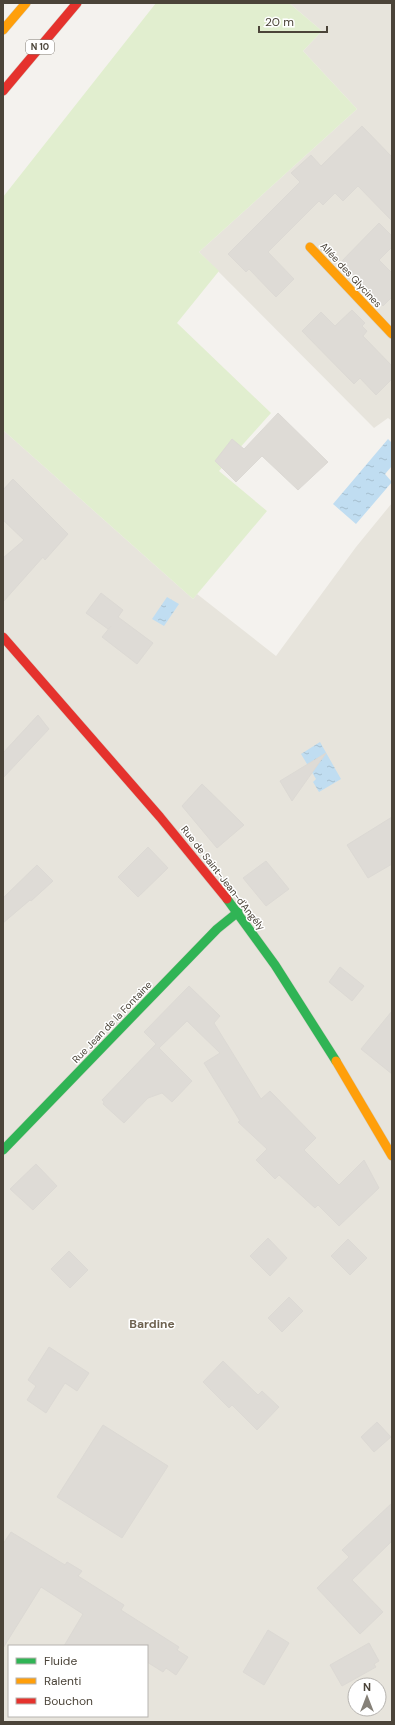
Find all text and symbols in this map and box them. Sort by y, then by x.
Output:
scale bar [259,8,327,34]
text: 20 m [265,14,294,30]
road number: N 10 [26,40,54,54]
street label: Allée des Glycines [318,240,384,310]
street label: Rue de Saint-Jean-d'Angély [178,823,268,933]
street label: Rue Jean de la Fontaine [69,978,155,1066]
district label: Bardine [129,1316,175,1332]
legend [8,1645,148,1717]
text: Fluide [44,1653,77,1669]
text: Ralenti [44,1673,82,1689]
north arrow [347,1677,387,1717]
text: N [363,1680,371,1694]
text: Bouchon [44,1693,93,1709]

